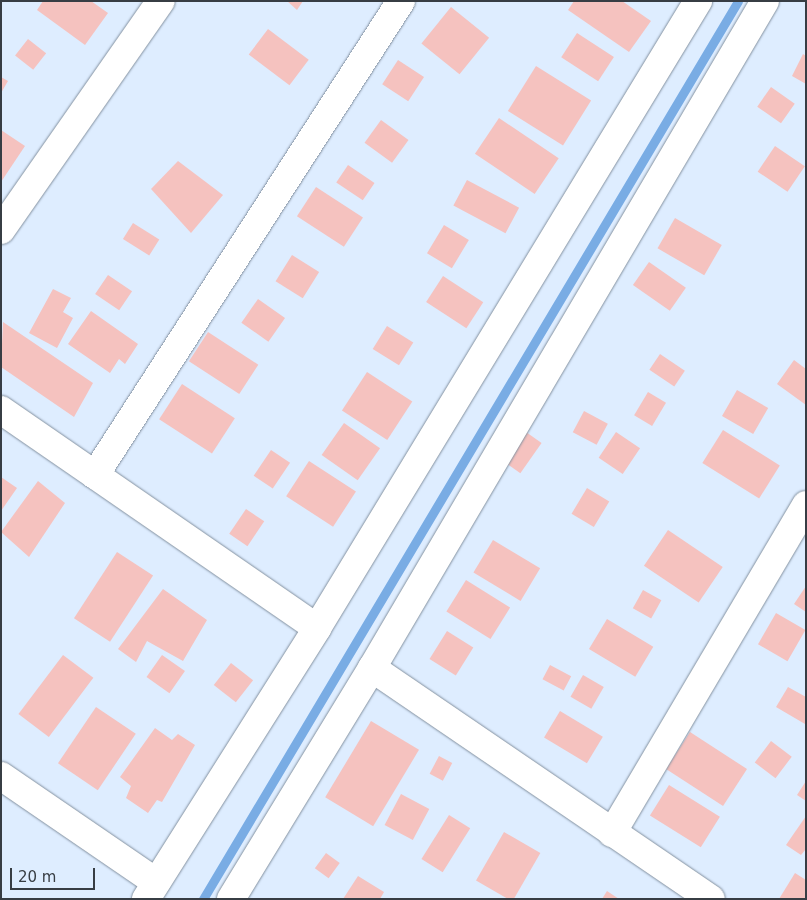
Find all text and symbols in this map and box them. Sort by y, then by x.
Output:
scale bar [12,858,98,890]
text: 20 m [18,868,56,886]

